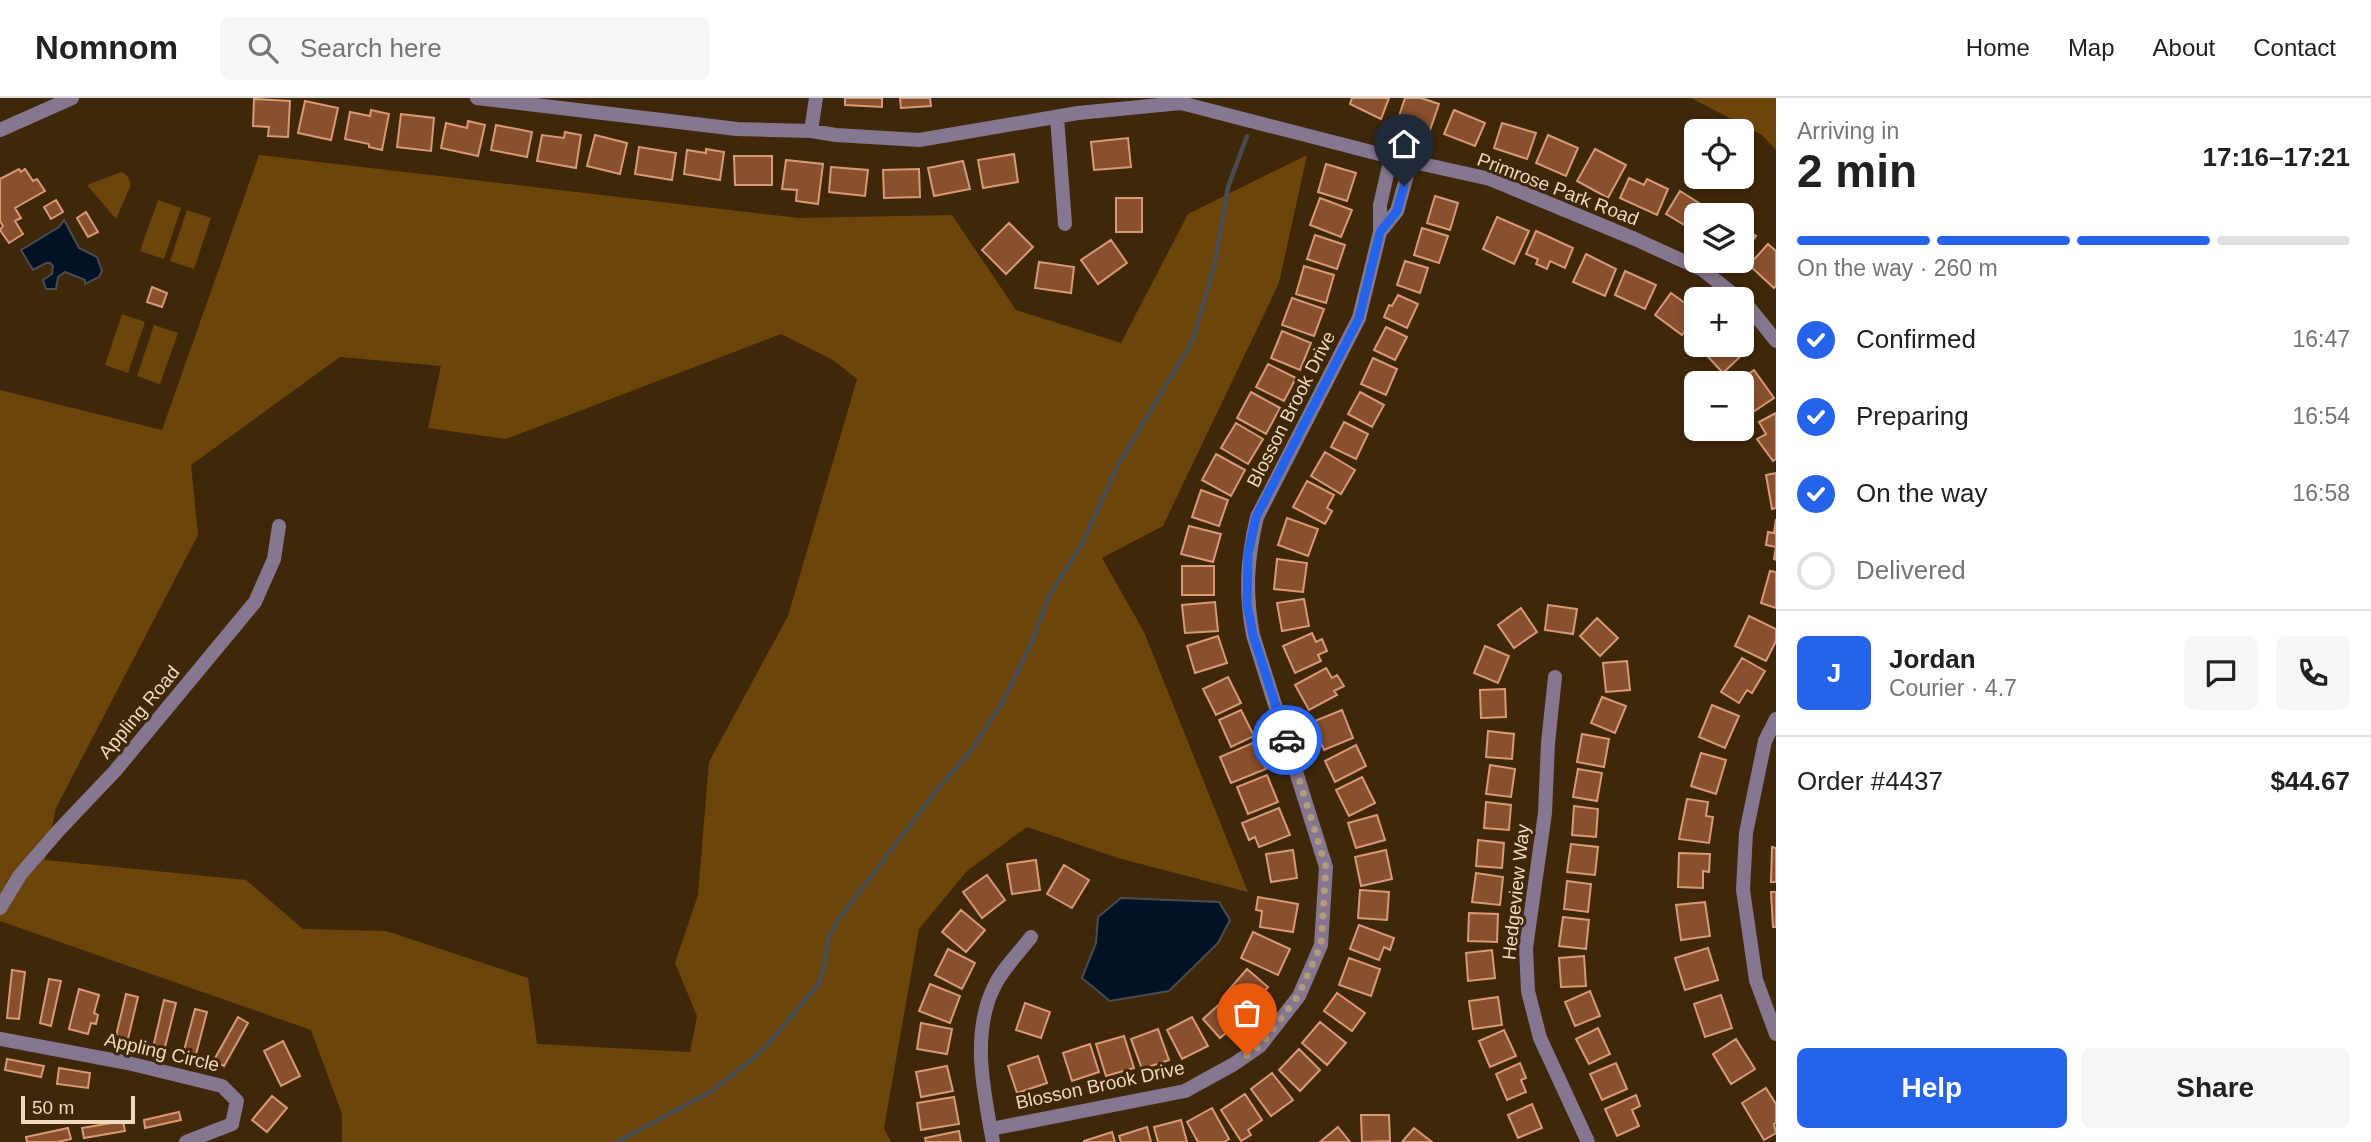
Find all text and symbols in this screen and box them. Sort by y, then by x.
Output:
search box [220,17,710,80]
text: Nomnom [35,29,178,66]
icon: search [244,29,282,67]
text: Search here [300,33,442,63]
text: Home [1966,34,2030,61]
text: Map [2068,34,2115,61]
text: About [2153,34,2215,61]
text: Contact [2253,34,2336,61]
pin [1374,114,1434,186]
text: Arriving in [1797,118,1899,144]
map controls [1684,119,1754,441]
button: locate [1684,119,1754,189]
icon: home [1385,125,1423,163]
text: 17:16–17:21 [2203,142,2350,172]
text: 2 min [1797,145,1917,197]
street label: Primrose Park Road [1474,149,1642,229]
button: layers [1684,203,1754,273]
text: On the way · 260 m [1797,255,1998,281]
button: + [1684,287,1754,357]
icon: check [1797,321,1835,359]
text: Confirmed [1856,324,1976,354]
text: 16:47 [2292,326,2350,352]
street label: Blosson Brook Drive [1243,328,1339,490]
button: − [1684,371,1754,441]
icon: check [1797,398,1835,436]
text: Preparing [1856,401,1969,431]
text: 16:54 [2292,403,2350,429]
icon: check [1797,475,1835,513]
text: On the way [1856,478,1988,508]
text: 16:58 [2292,480,2350,506]
text: Delivered [1856,555,1966,585]
button: chat [2184,636,2258,710]
button: phone [2276,636,2350,710]
text: Jordan [1889,644,1976,674]
text: J [1827,658,1841,688]
street label: Appling Road [94,662,184,762]
text: Courier · 4.7 [1889,675,2017,701]
courier [1252,705,1322,775]
icon: car [1268,721,1306,759]
text: Order #4437 [1797,766,1943,796]
text: $44.67 [2270,766,2350,796]
street label: Hedgeview Way [1498,822,1534,961]
pin [1217,983,1277,1055]
icon: bag [1228,994,1266,1032]
street label: Appling Circle [103,1029,221,1075]
button: Help [1797,1048,2067,1128]
button: Share [2081,1048,2350,1128]
street label: Blosson Brook Drive [1014,1057,1186,1113]
scale bar [21,1093,135,1125]
text: 50 m [32,1097,74,1118]

